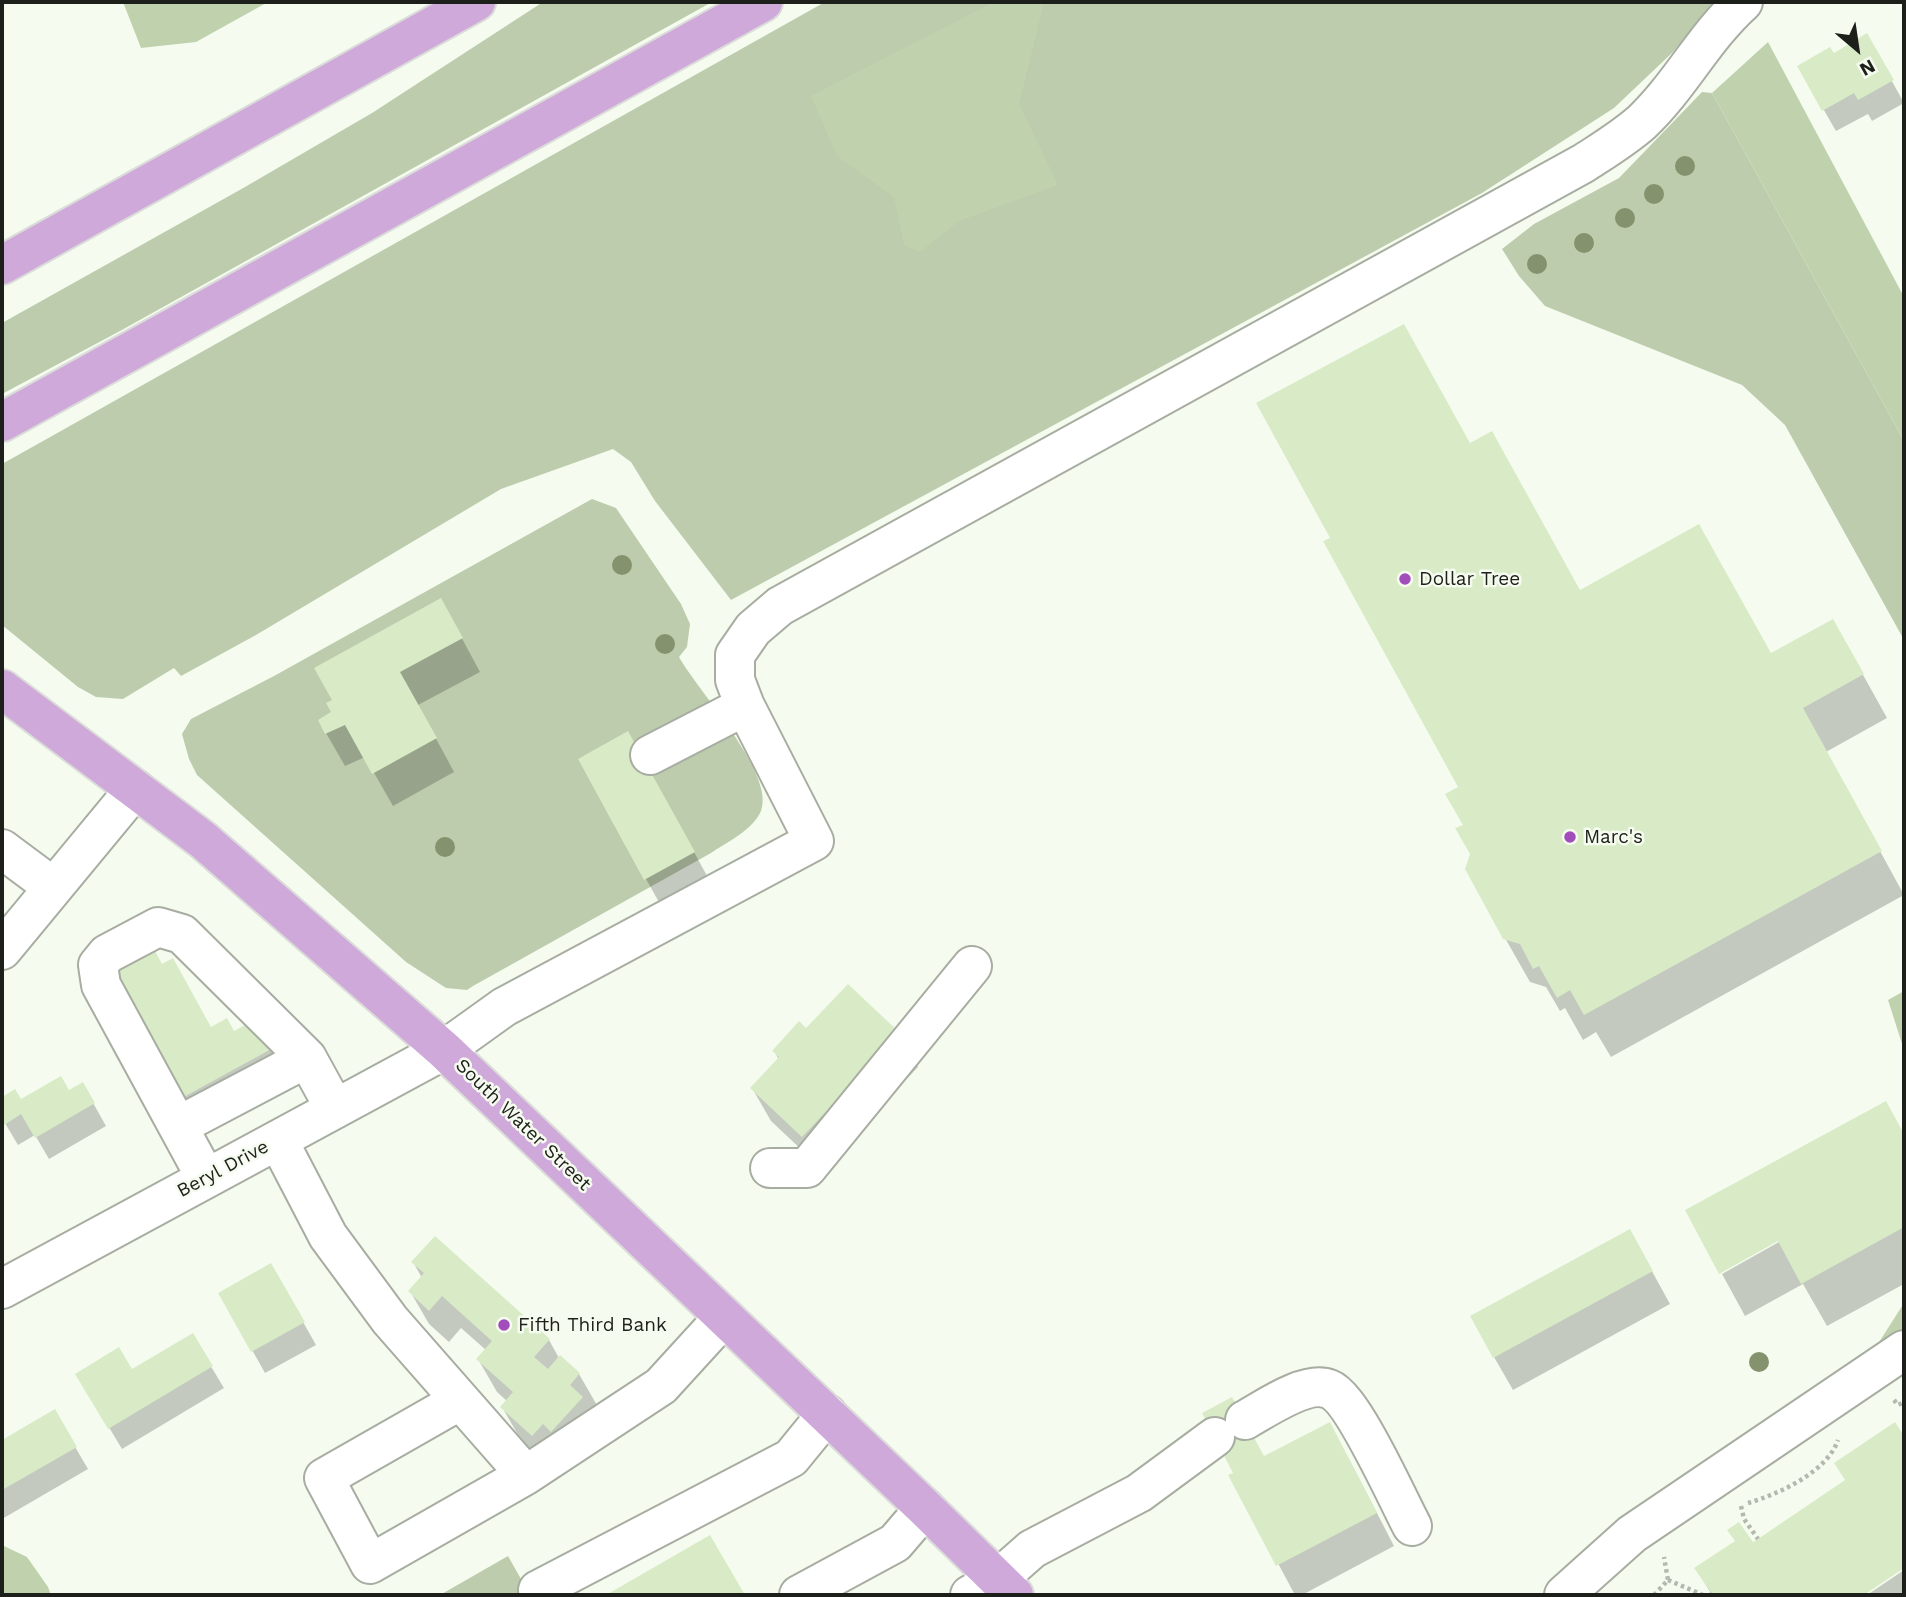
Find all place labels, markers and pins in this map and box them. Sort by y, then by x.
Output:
place label: Dollar Tree [1419,568,1520,590]
marker: Dollar Tree [1397,571,1413,587]
place label: Marc's [1584,826,1643,848]
marker: Marc's [1562,829,1578,845]
place label: Fifth Third Bank [518,1314,667,1336]
marker: Fifth Third Bank [496,1317,512,1333]

